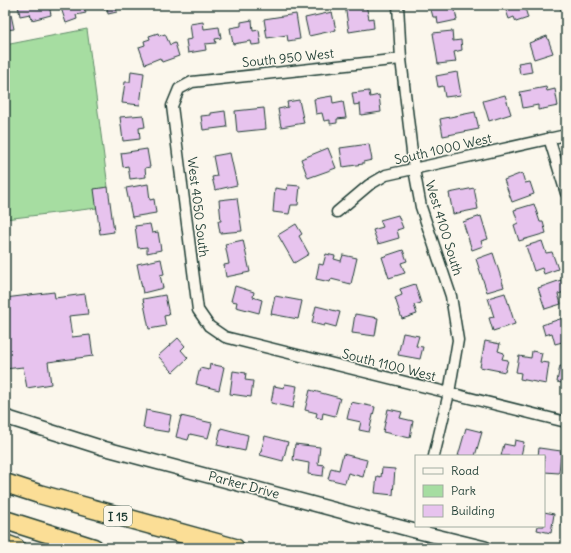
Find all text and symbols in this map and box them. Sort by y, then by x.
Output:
street label: South 950 West [241,45,335,71]
street label: South 1000 West [393,129,494,168]
street label: West 4050 South [183,156,213,259]
street label: West 4100 South [421,178,467,278]
street label: South 1100 West [340,345,438,385]
legend [415,455,545,527]
text: Road [451,463,479,478]
street label: Parker Drive [207,467,281,503]
text: Park [451,483,476,498]
text: Building [451,503,495,518]
road number: I 15 [104,506,132,526]

